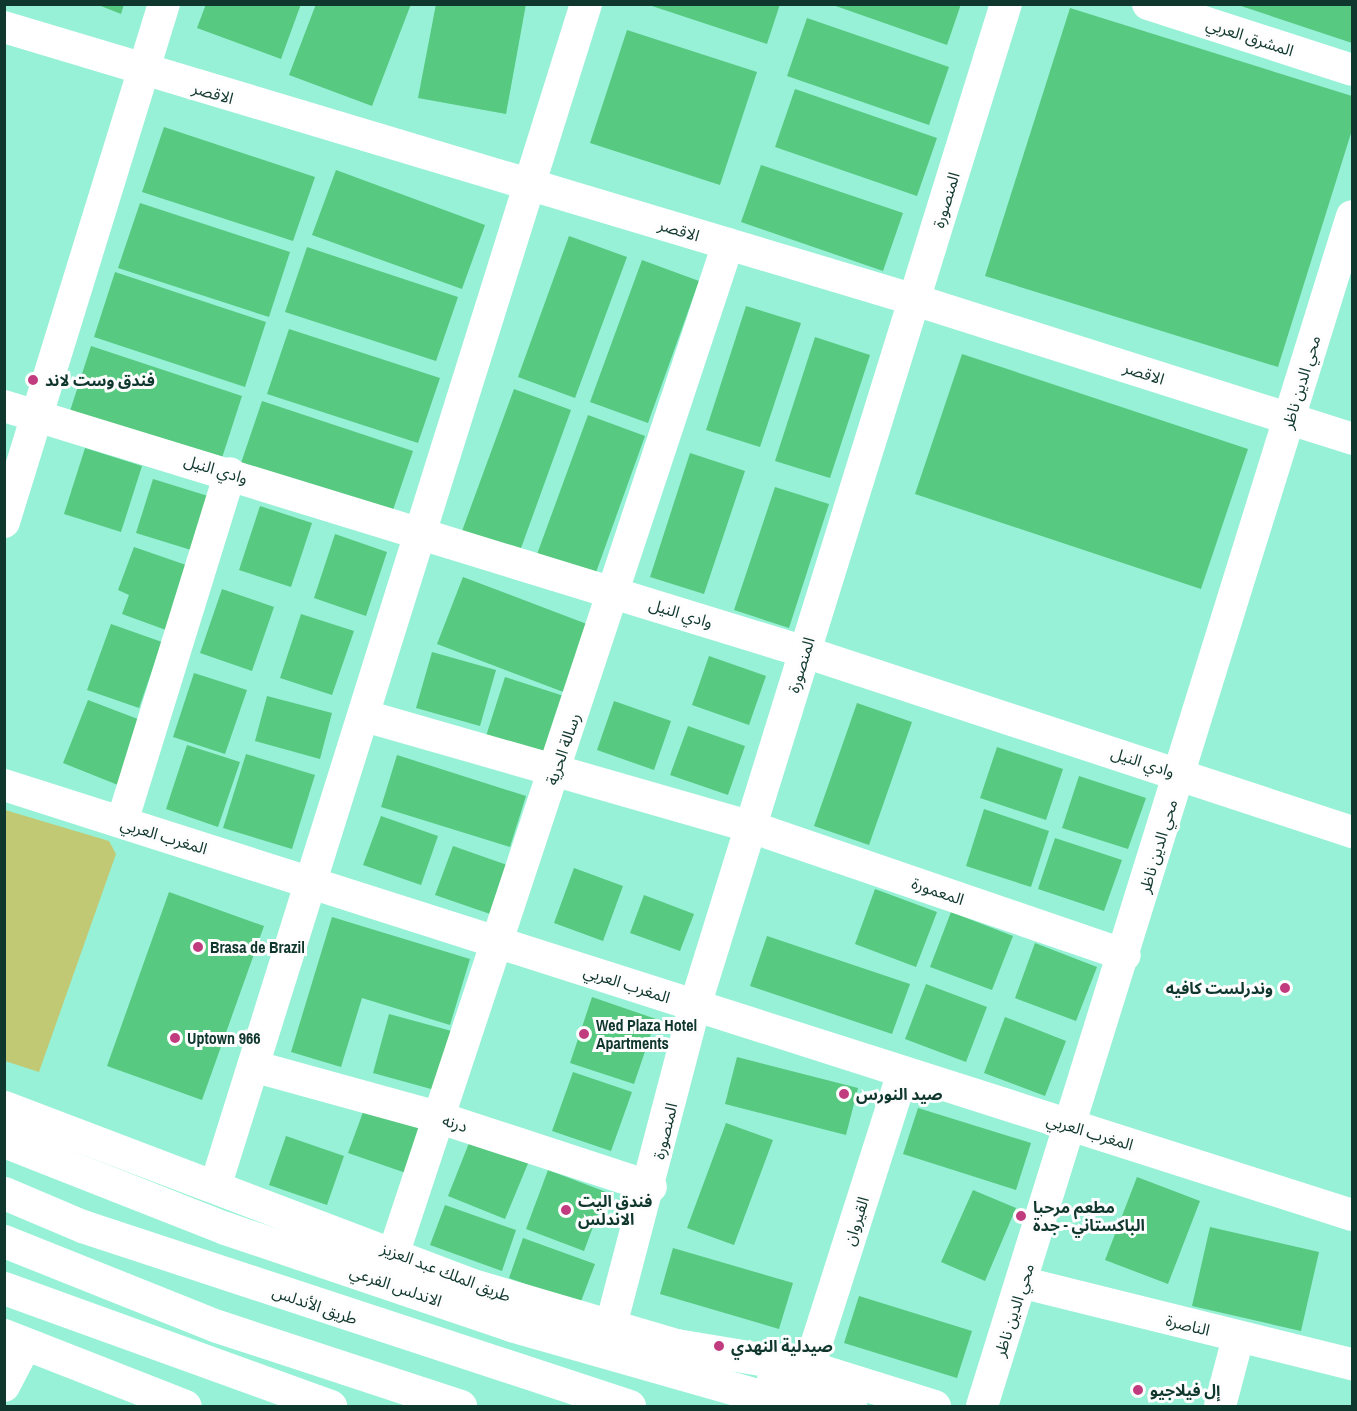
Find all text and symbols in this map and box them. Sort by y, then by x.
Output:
street label: المشرق العربي [1204,14,1296,60]
street label: الاقصر [190,78,236,108]
street label: المنصورة [928,170,964,230]
street label: الاقصر [656,215,702,245]
street label: محي الدين ناظر [1278,333,1324,431]
street label: الاقصر [1121,357,1167,389]
place label: فندق وست لاند [45,370,155,390]
marker: فندق وست لاند [26,373,40,387]
street label: وادي النيل [182,450,250,488]
street label: وادي النيل [647,594,715,632]
street label: المنصورة [783,635,819,695]
street label: رسالة الحرية [542,711,584,787]
street label: وادي النيل [1109,743,1177,781]
street label: محي الدين ناظر [1135,797,1181,895]
street label: المغرب العربي [118,814,210,858]
street label: المعمورة [909,873,967,909]
place label: Brasa de Brazil [210,937,305,957]
marker: Brasa de Brazil [191,940,205,954]
street label: المغرب العربي [581,961,673,1007]
place label: وندرلست كافيه [1166,978,1273,998]
marker: وندرلست كافيه [1278,981,1292,995]
place label: Wed Plaza Hotel Apartments [596,1015,697,1053]
marker: Wed Plaza Hotel Apartments [577,1027,591,1041]
place label: Uptown 966 [187,1028,261,1048]
marker: Uptown 966 [168,1031,182,1045]
place label: صيد النورس [856,1084,943,1104]
marker: صيد النورس [837,1087,851,1101]
street label: المنصورة [649,1101,681,1161]
street label: درنه [440,1110,470,1136]
street label: المغرب العربي [1044,1110,1136,1154]
place label: فندق اليت الاندلس [578,1191,652,1229]
street label: القيروان [839,1194,873,1248]
place label: مطعم مرحبا الباكستاني - جدة [1033,1197,1145,1235]
marker: فندق اليت الاندلس [559,1203,573,1217]
marker: مطعم مرحبا الباكستاني - جدة [1014,1209,1028,1223]
street label: طريق الملك عبد العزيز [378,1238,514,1306]
street label: الاندلس الفرعي [348,1261,444,1311]
street label: محي الدين ناظر [990,1261,1038,1359]
street label: طريق الأندلس [270,1282,360,1328]
street label: الناصرة [1164,1310,1212,1340]
place label: صيدلية النهدي [731,1336,833,1356]
marker: صيدلية النهدي [712,1339,726,1353]
place label: إل فيلاجيو [1150,1380,1220,1400]
marker: إل فيلاجيو [1131,1383,1145,1397]

